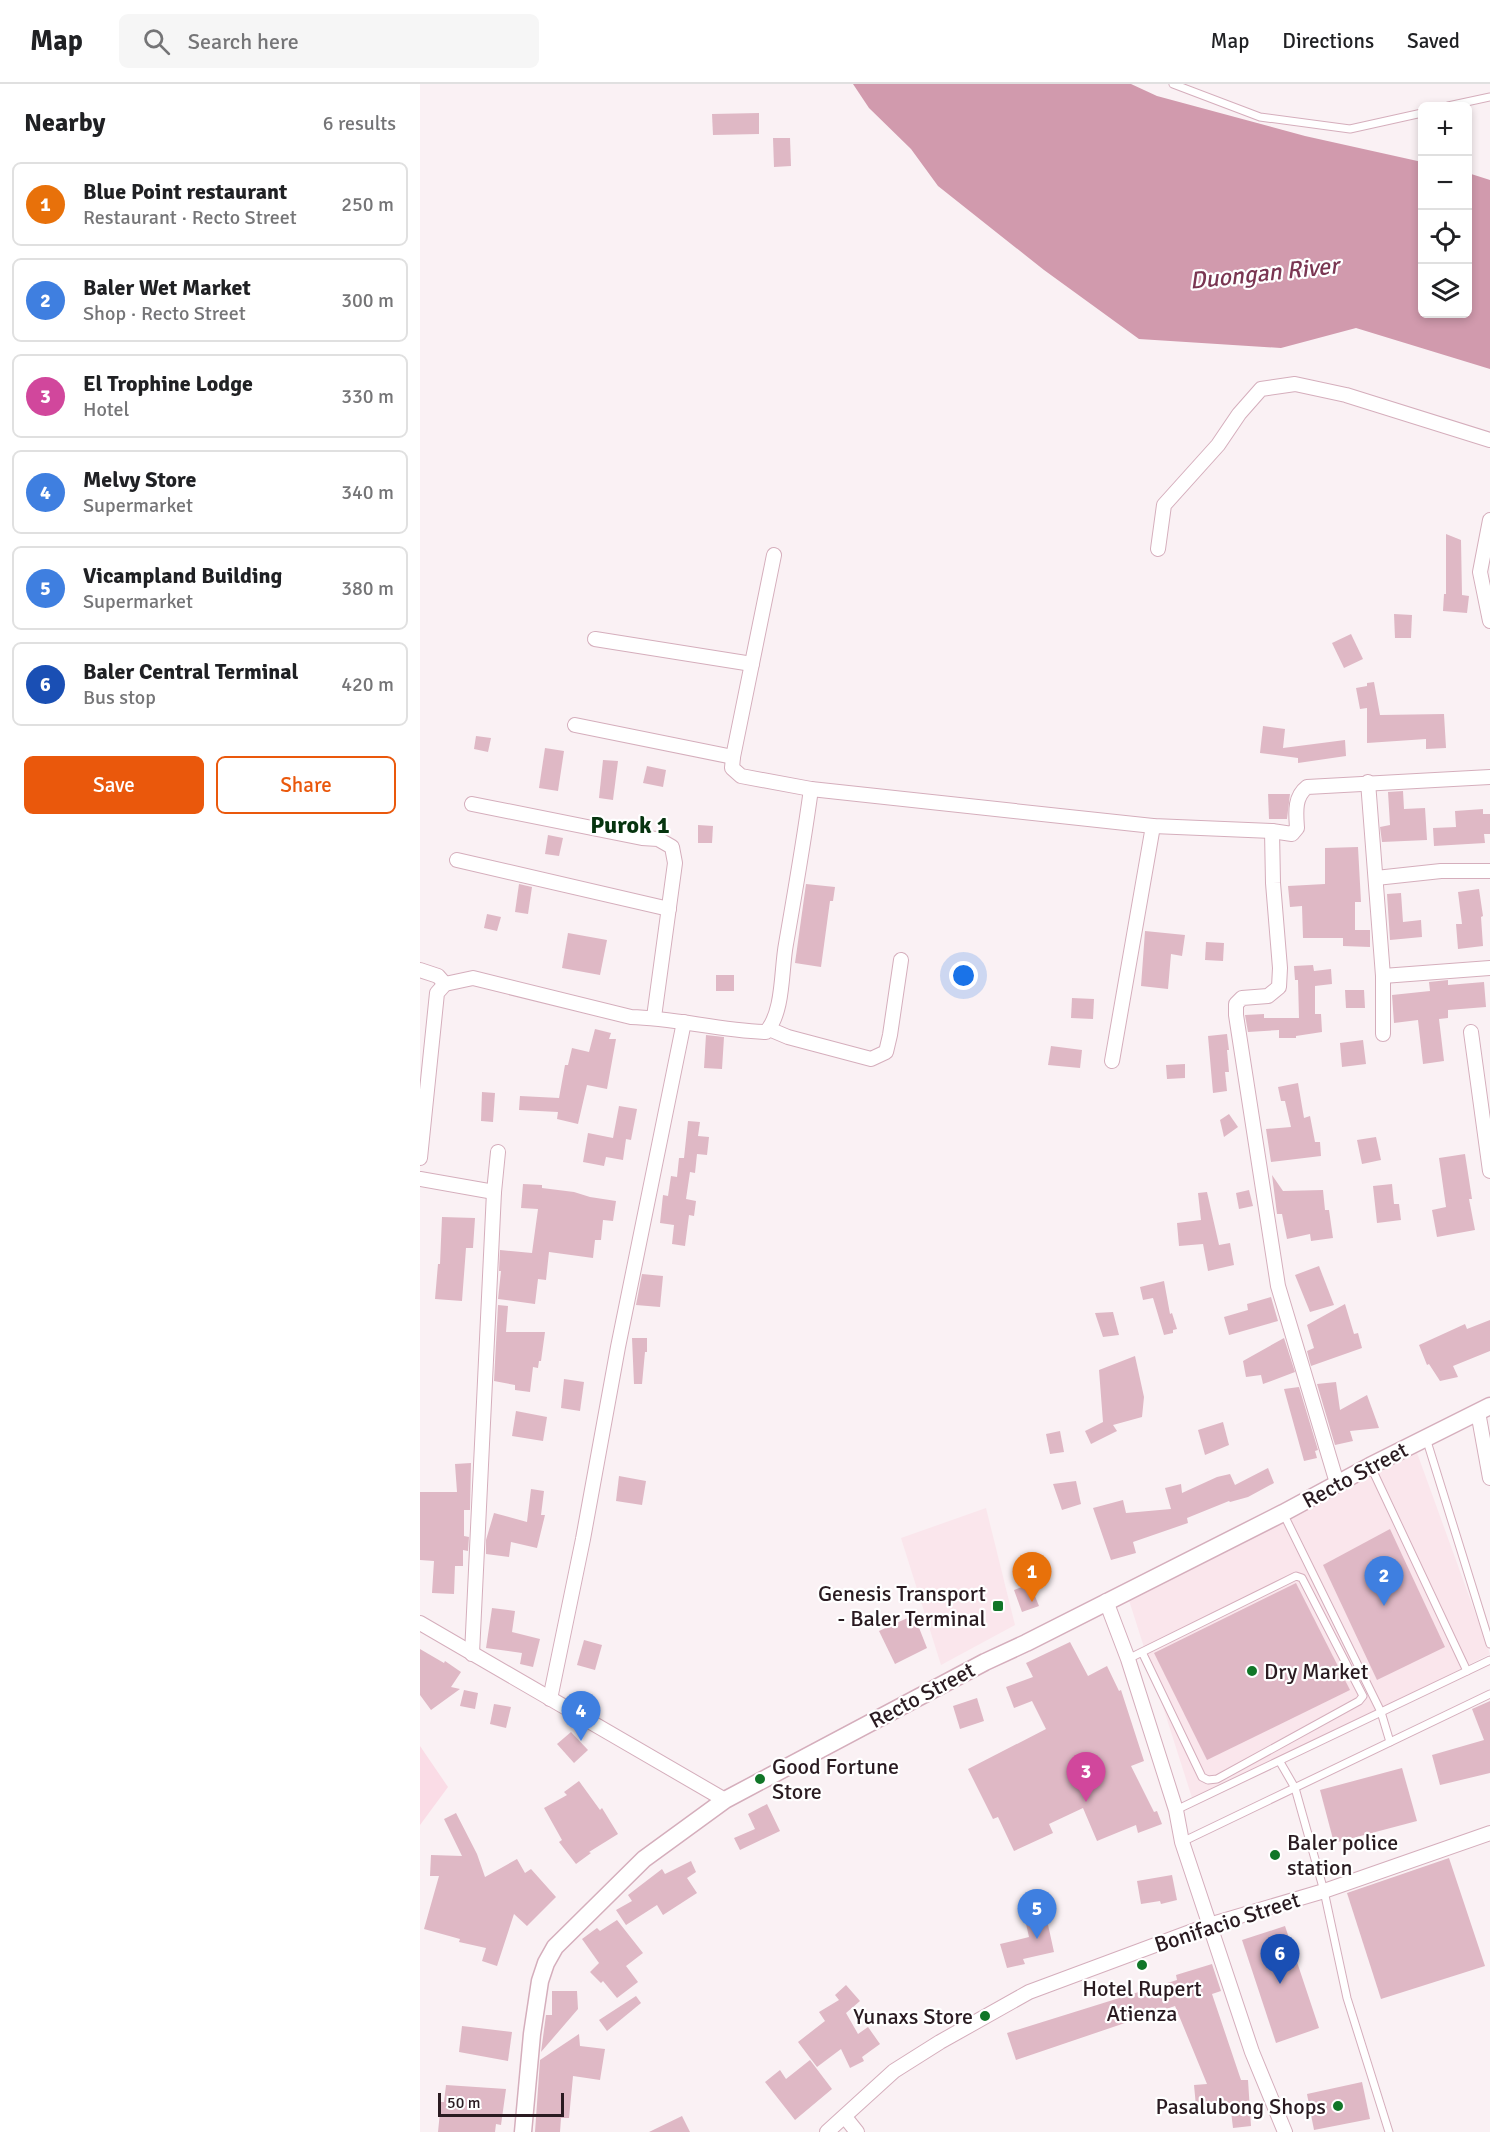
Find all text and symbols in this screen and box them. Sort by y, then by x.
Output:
search box [119,14,539,68]
text: Map [30,24,83,58]
icon: search [140,25,173,58]
text: Search here [188,28,299,55]
text: Map [1211,28,1249,54]
text: Directions [1282,28,1374,54]
text: Saved [1407,28,1460,54]
map controls [1418,102,1472,318]
button: + [1418,102,1472,156]
text: Nearby [24,107,105,139]
text: 6 results [323,111,396,136]
button: − [1418,156,1472,210]
text: Blue Point restaurant [83,178,287,205]
text: 1 [40,192,51,217]
text: 250 m [341,192,394,217]
text: Restaurant · Recto Street [83,205,297,230]
button: locate [1418,210,1472,264]
water label: Duongan River [1188,250,1343,296]
button: layers [1418,264,1472,318]
text: Baler Wet Market [83,274,251,301]
text: 2 [40,288,51,313]
text: 300 m [341,288,394,313]
text: Shop · Recto Street [83,301,246,326]
text: El Trophine Lodge [83,370,253,397]
text: 3 [40,384,51,409]
text: 330 m [341,384,394,409]
text: Hotel [83,397,129,422]
text: Melvy Store [83,466,196,493]
text: 4 [40,480,51,505]
text: 340 m [341,480,394,505]
text: Supermarket [83,493,193,518]
text: Vicampland Building [83,562,282,589]
text: 5 [40,576,51,601]
text: 380 m [341,576,394,601]
text: Supermarket [83,589,193,614]
text: Baler Central Terminal [83,658,299,685]
text: 6 [40,672,51,697]
text: 420 m [341,672,394,697]
text: Bus stop [83,685,156,710]
button: Save [24,756,204,814]
button: Share [216,756,396,814]
district label: Purok 1 [590,810,670,840]
your location [949,961,978,990]
street label: Recto Street [1298,1436,1413,1514]
pin: 1 [1012,1552,1052,1602]
pin: 2 [1364,1556,1404,1606]
place label: Genesis Transport - Baler Terminal [818,1580,986,1632]
marker: Genesis Transport - Baler Terminal [991,1599,1005,1613]
street label: Recto Street [865,1656,980,1734]
place label: Dry Market [1264,1658,1369,1685]
marker: Dry Market [1245,1664,1259,1678]
pin: 4 [562,1692,600,1741]
pin: 3 [1066,1752,1106,1802]
place label: Good Fortune Store [772,1753,899,1805]
marker: Good Fortune Store [753,1772,767,1786]
place label: Baler police station [1287,1829,1398,1881]
marker: Baler police station [1268,1848,1282,1862]
street label: Bonifacio Street [1151,1886,1303,1958]
pin: 5 [1018,1890,1056,1939]
pin: 6 [1260,1934,1300,1984]
marker: Hotel Rupert Atienza [1135,1958,1149,1972]
place label: Hotel Rupert Atienza [1082,1975,1202,2027]
place label: Yunaxs Store [853,2003,973,2030]
marker: Yunaxs Store [978,2009,992,2023]
scale bar [438,2090,564,2118]
text: 50 m [447,2093,481,2113]
place label: Pasalubong Shops [1155,2093,1326,2120]
marker: Pasalubong Shops [1331,2099,1345,2113]

